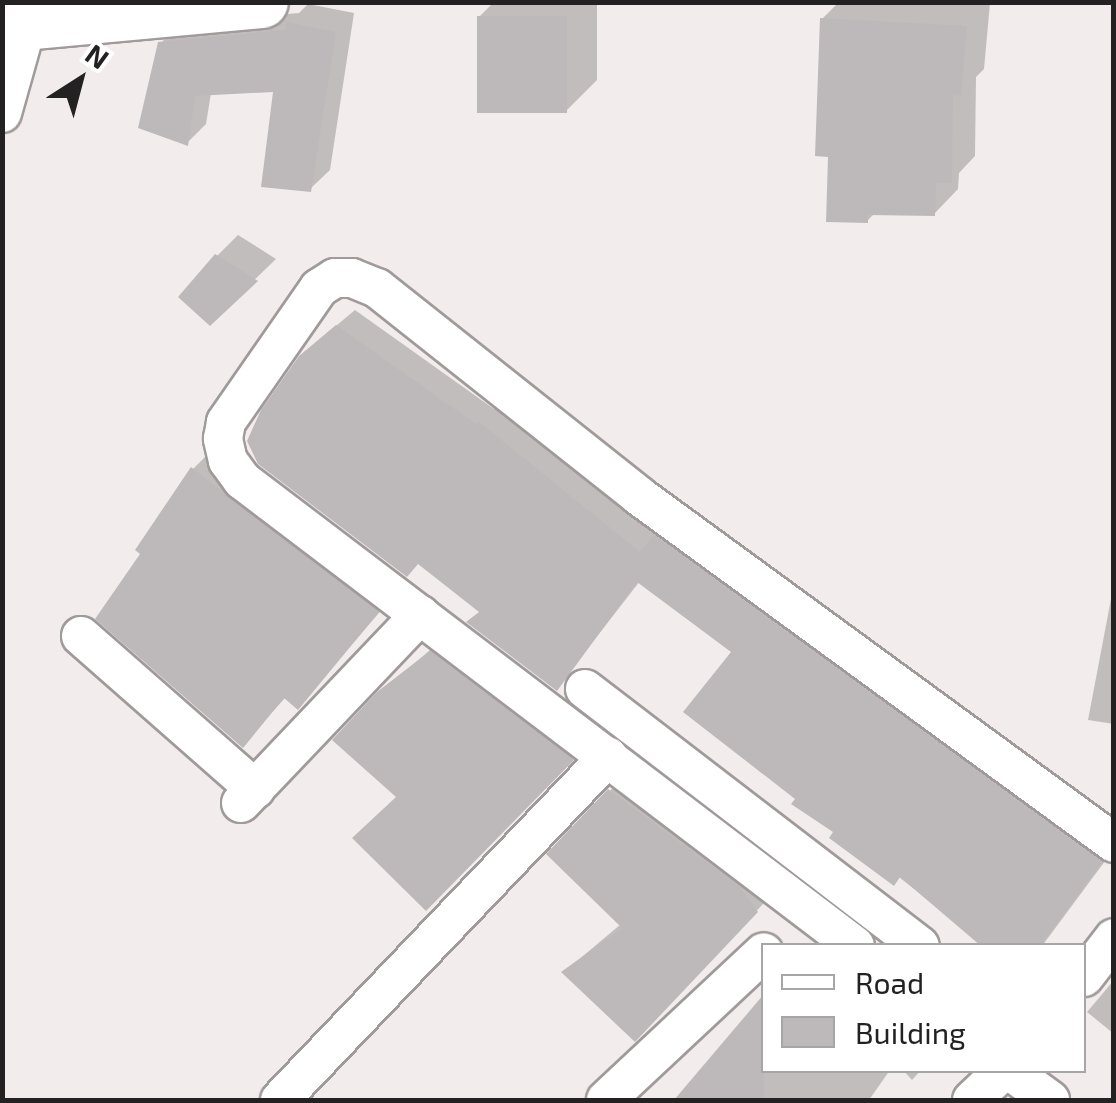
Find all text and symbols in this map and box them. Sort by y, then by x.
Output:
north arrow [30,30,130,130]
text: N [79,36,116,75]
legend [761,943,1086,1073]
text: Road [855,964,924,1000]
text: Building [855,1014,966,1050]

